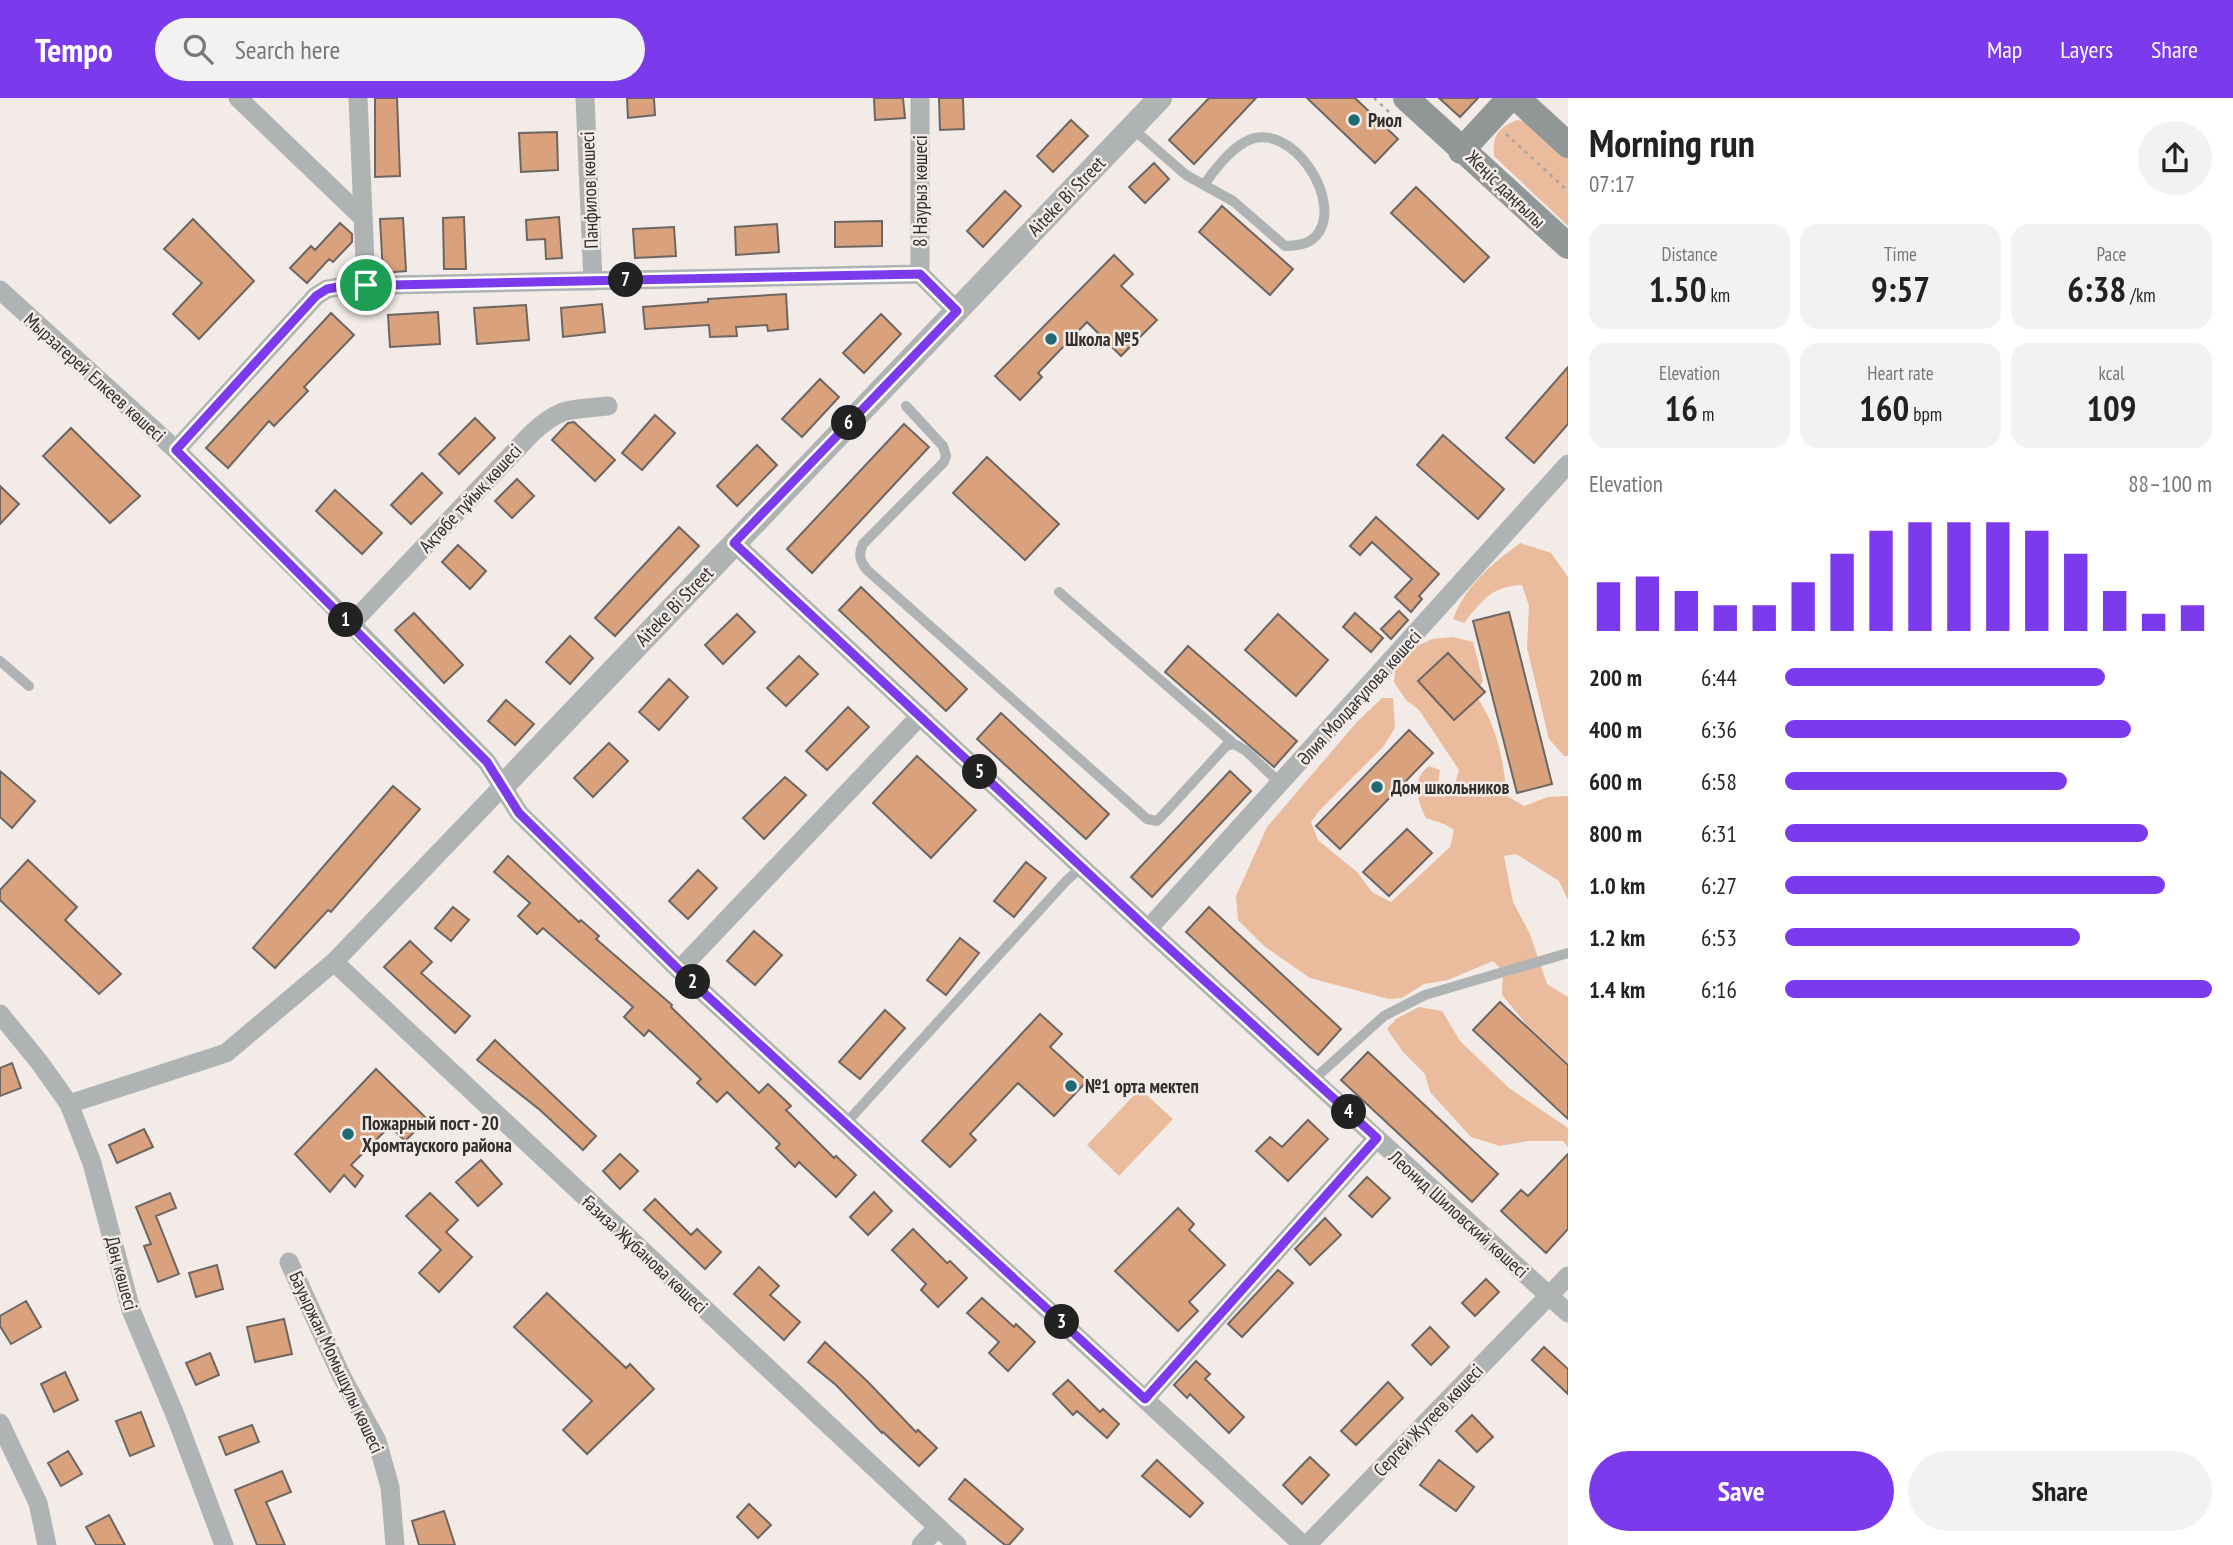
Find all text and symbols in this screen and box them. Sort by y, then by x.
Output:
search box [155,18,645,81]
text: Tempo [35,28,113,71]
icon: search [179,30,217,68]
text: Search here [235,33,340,66]
text: Map [1987,34,2022,65]
text: Layers [2060,34,2113,65]
text: Share [2151,34,2198,65]
place label: Риол [1368,108,1402,132]
marker: Риол [1346,112,1362,128]
text: Morning run [1589,118,1755,167]
button: share [2138,121,2212,195]
street label: Панфилов көшесі [575,131,603,249]
street label: 8 Наурыз көшесі [908,135,932,247]
street label: Жеңіс даңғылы [1460,144,1551,233]
street label: Aiteke Bi Street [1022,151,1110,241]
text: 07:17 [1589,169,1635,198]
text: Distance [1662,242,1717,266]
text: Time [1884,242,1917,266]
text: Pace [2097,242,2126,266]
pin [336,255,396,315]
pin: 7 [608,262,644,298]
icon: arrive [347,266,385,304]
text: 1.50 [1649,266,1706,312]
text: 9:57 [1871,266,1930,312]
text: 6:38 [2067,266,2126,312]
text: 7 [621,267,630,291]
text: km [1706,283,1730,307]
text: /km [2126,283,2156,307]
street label: Мырзагерей Елкеев көшесі [19,307,171,447]
place label: Школа №5 [1065,327,1140,351]
marker: Школа №5 [1043,331,1059,347]
text: Elevation [1659,361,1720,385]
text: Heart rate [1867,361,1934,385]
text: kcal [2099,361,2124,385]
text: 16 [1665,385,1698,431]
text: 160 [1859,385,1909,431]
text: 109 [2086,385,2137,431]
text: m [1698,402,1714,426]
text: bpm [1909,402,1942,426]
pin: 6 [832,406,866,440]
text: 6 [844,410,853,434]
street label: Ақтөбе тұйық көшесі [413,439,527,557]
text: Elevation [1589,469,1663,498]
text: 88–100 m [2128,469,2212,498]
street label: Aiteke Bi Street [630,561,718,651]
pin: 1 [328,602,364,638]
text: 1 [341,607,350,631]
street label: Әлия Молдағұлова көшесі [1292,624,1426,770]
text: 200 m [1589,663,1642,692]
text: 6:44 [1701,663,1737,692]
text: 400 m [1589,715,1642,744]
text: 6:36 [1701,715,1737,744]
pin: 5 [962,754,998,790]
text: 5 [975,759,984,783]
text: 600 m [1589,767,1642,796]
text: 6:58 [1701,767,1737,796]
place label: Дом школьников [1391,775,1510,799]
marker: Дом школьников [1369,779,1385,795]
text: 800 m [1589,819,1642,848]
text: 6:31 [1701,819,1737,848]
text: 1.0 km [1589,871,1645,900]
text: 6:27 [1701,871,1737,900]
text: 1.2 km [1589,923,1645,952]
text: 6:53 [1701,923,1737,952]
pin: 2 [676,964,710,1000]
text: 2 [688,969,697,993]
text: 1.4 km [1589,975,1645,1004]
text: 6:16 [1701,975,1737,1004]
place label: №1 орта мектеп [1085,1074,1199,1098]
marker: №1 орта мектеп [1063,1078,1079,1094]
pin: 4 [1332,1094,1366,1130]
text: 4 [1344,1099,1353,1123]
place label: Пожарный пост - 20 Хромтауского района [362,1111,512,1157]
marker: Пожарный пост - 20 Хромтауского района [340,1126,356,1142]
street label: Леонид Шиловский көшесі [1383,1144,1534,1283]
street label: Ғазиза Жұбанова көшесі [577,1190,713,1318]
street label: Дөң көшесі [101,1233,143,1313]
street label: Бауыржан Момышұлы көшесі [284,1267,390,1457]
pin: 3 [1044,1304,1080,1340]
text: 3 [1057,1309,1066,1333]
street label: Сергей Жутеев көшесі [1368,1358,1488,1482]
button: Save [1589,1451,1894,1531]
button: Share [1908,1451,2212,1531]

